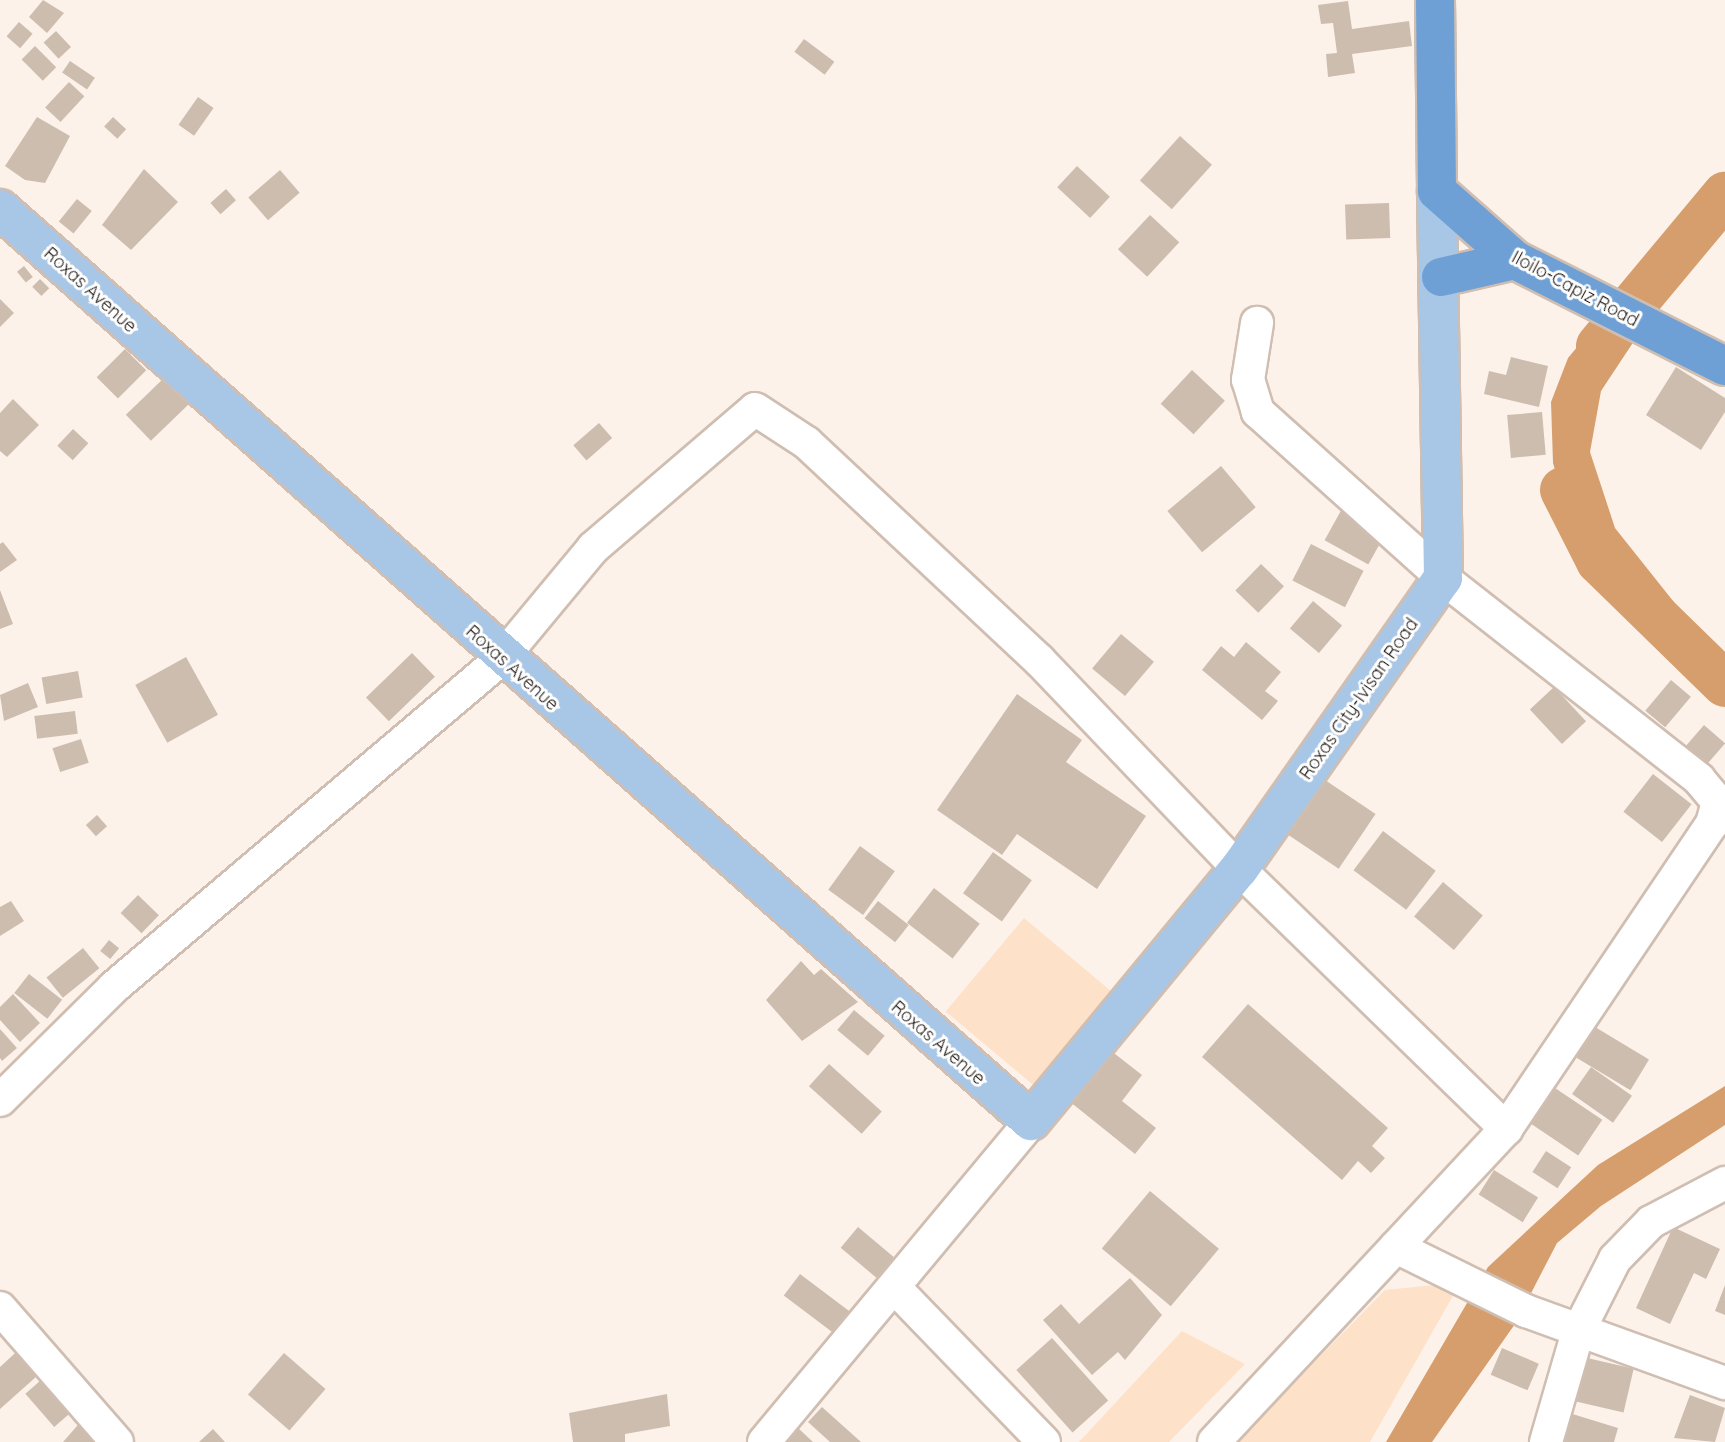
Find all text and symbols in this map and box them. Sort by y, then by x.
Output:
street label: Roxas Avenue [39,243,141,337]
street label: Iloilo-Capiz Road [1508,246,1642,332]
street label: Roxas City-Ivisan Road [1295,614,1423,784]
street label: Roxas Avenue [461,621,563,715]
street label: Roxas Avenue [887,996,989,1090]

